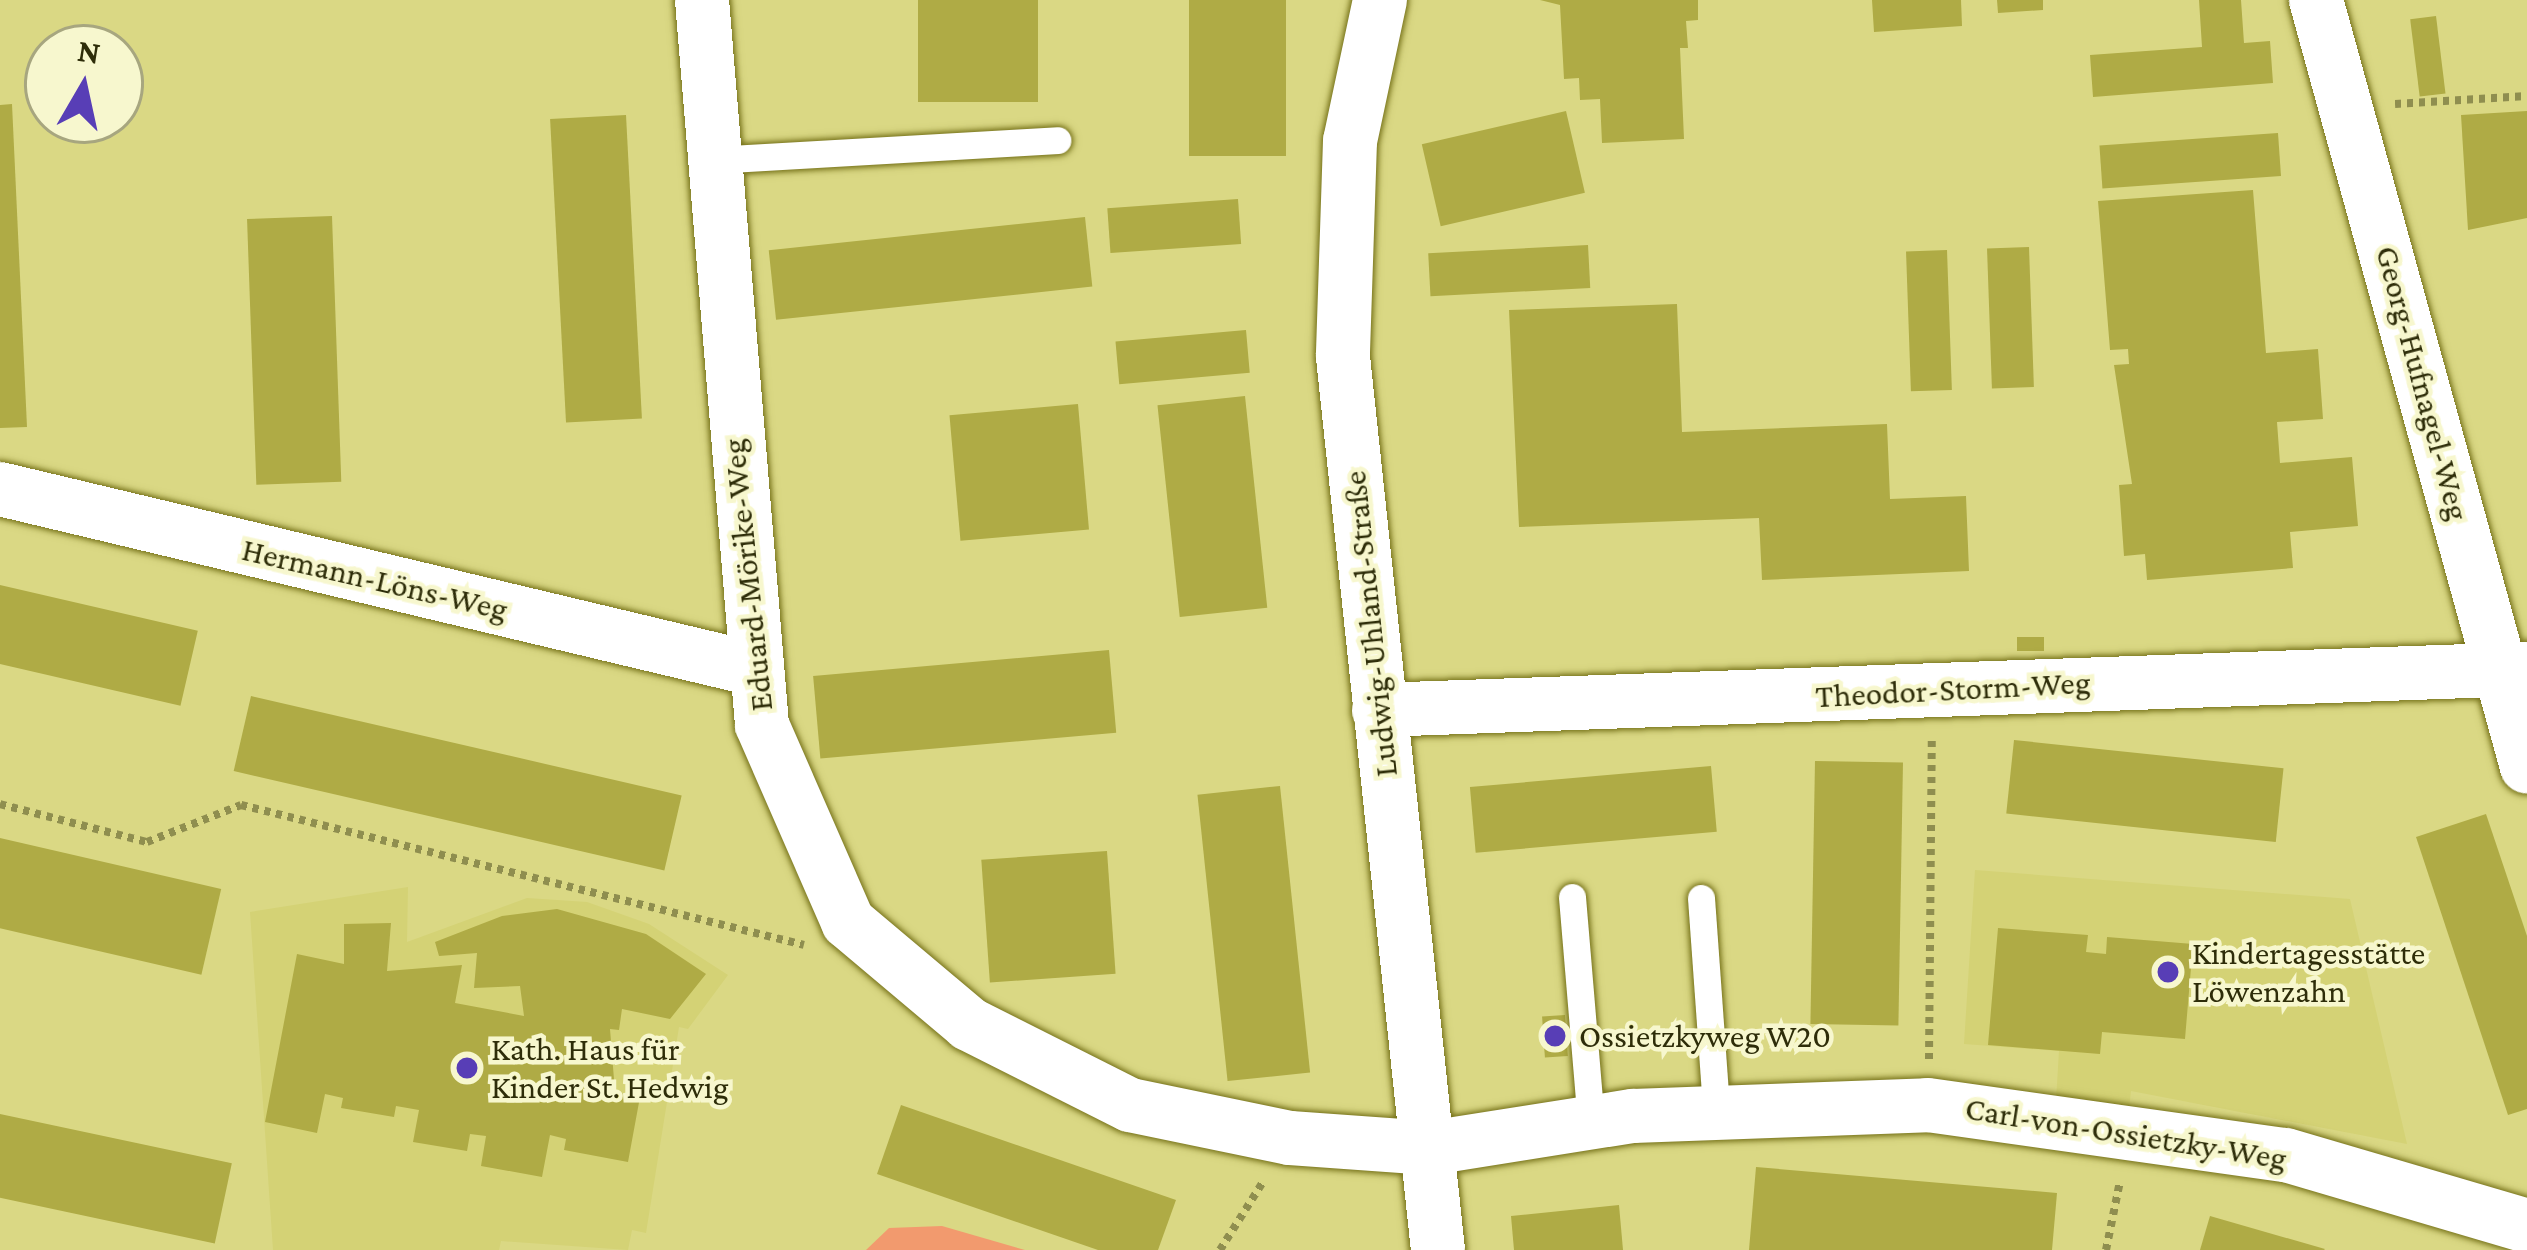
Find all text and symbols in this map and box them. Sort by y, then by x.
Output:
north arrow [24,24,144,144]
text: N [75,31,103,71]
street label: Georg-Hufnagel-Weg [2367,242,2479,524]
street label: Eduard-Mörike-Weg [713,437,781,713]
street label: Ludwig-Uhland-Straße [1334,469,1406,779]
street label: Hermann-Löns-Weg [238,529,512,629]
street label: Theodor-Storm-Weg [1814,662,2092,716]
place label: Kindertagesstätte Löwenzahn [2192,933,2425,1011]
marker: Kindertagesstätte Löwenzahn [2155,959,2181,985]
place label: Ossietzkyweg W20 [1579,1016,1831,1056]
marker: Ossietzkyweg W20 [1542,1023,1568,1049]
place label: Kath. Haus für Kinder St. Hedwig [491,1029,729,1107]
marker: Kath. Haus für Kinder St. Hedwig [454,1055,480,1081]
street label: Carl-von-Ossietzky-Weg [1963,1088,2289,1178]

